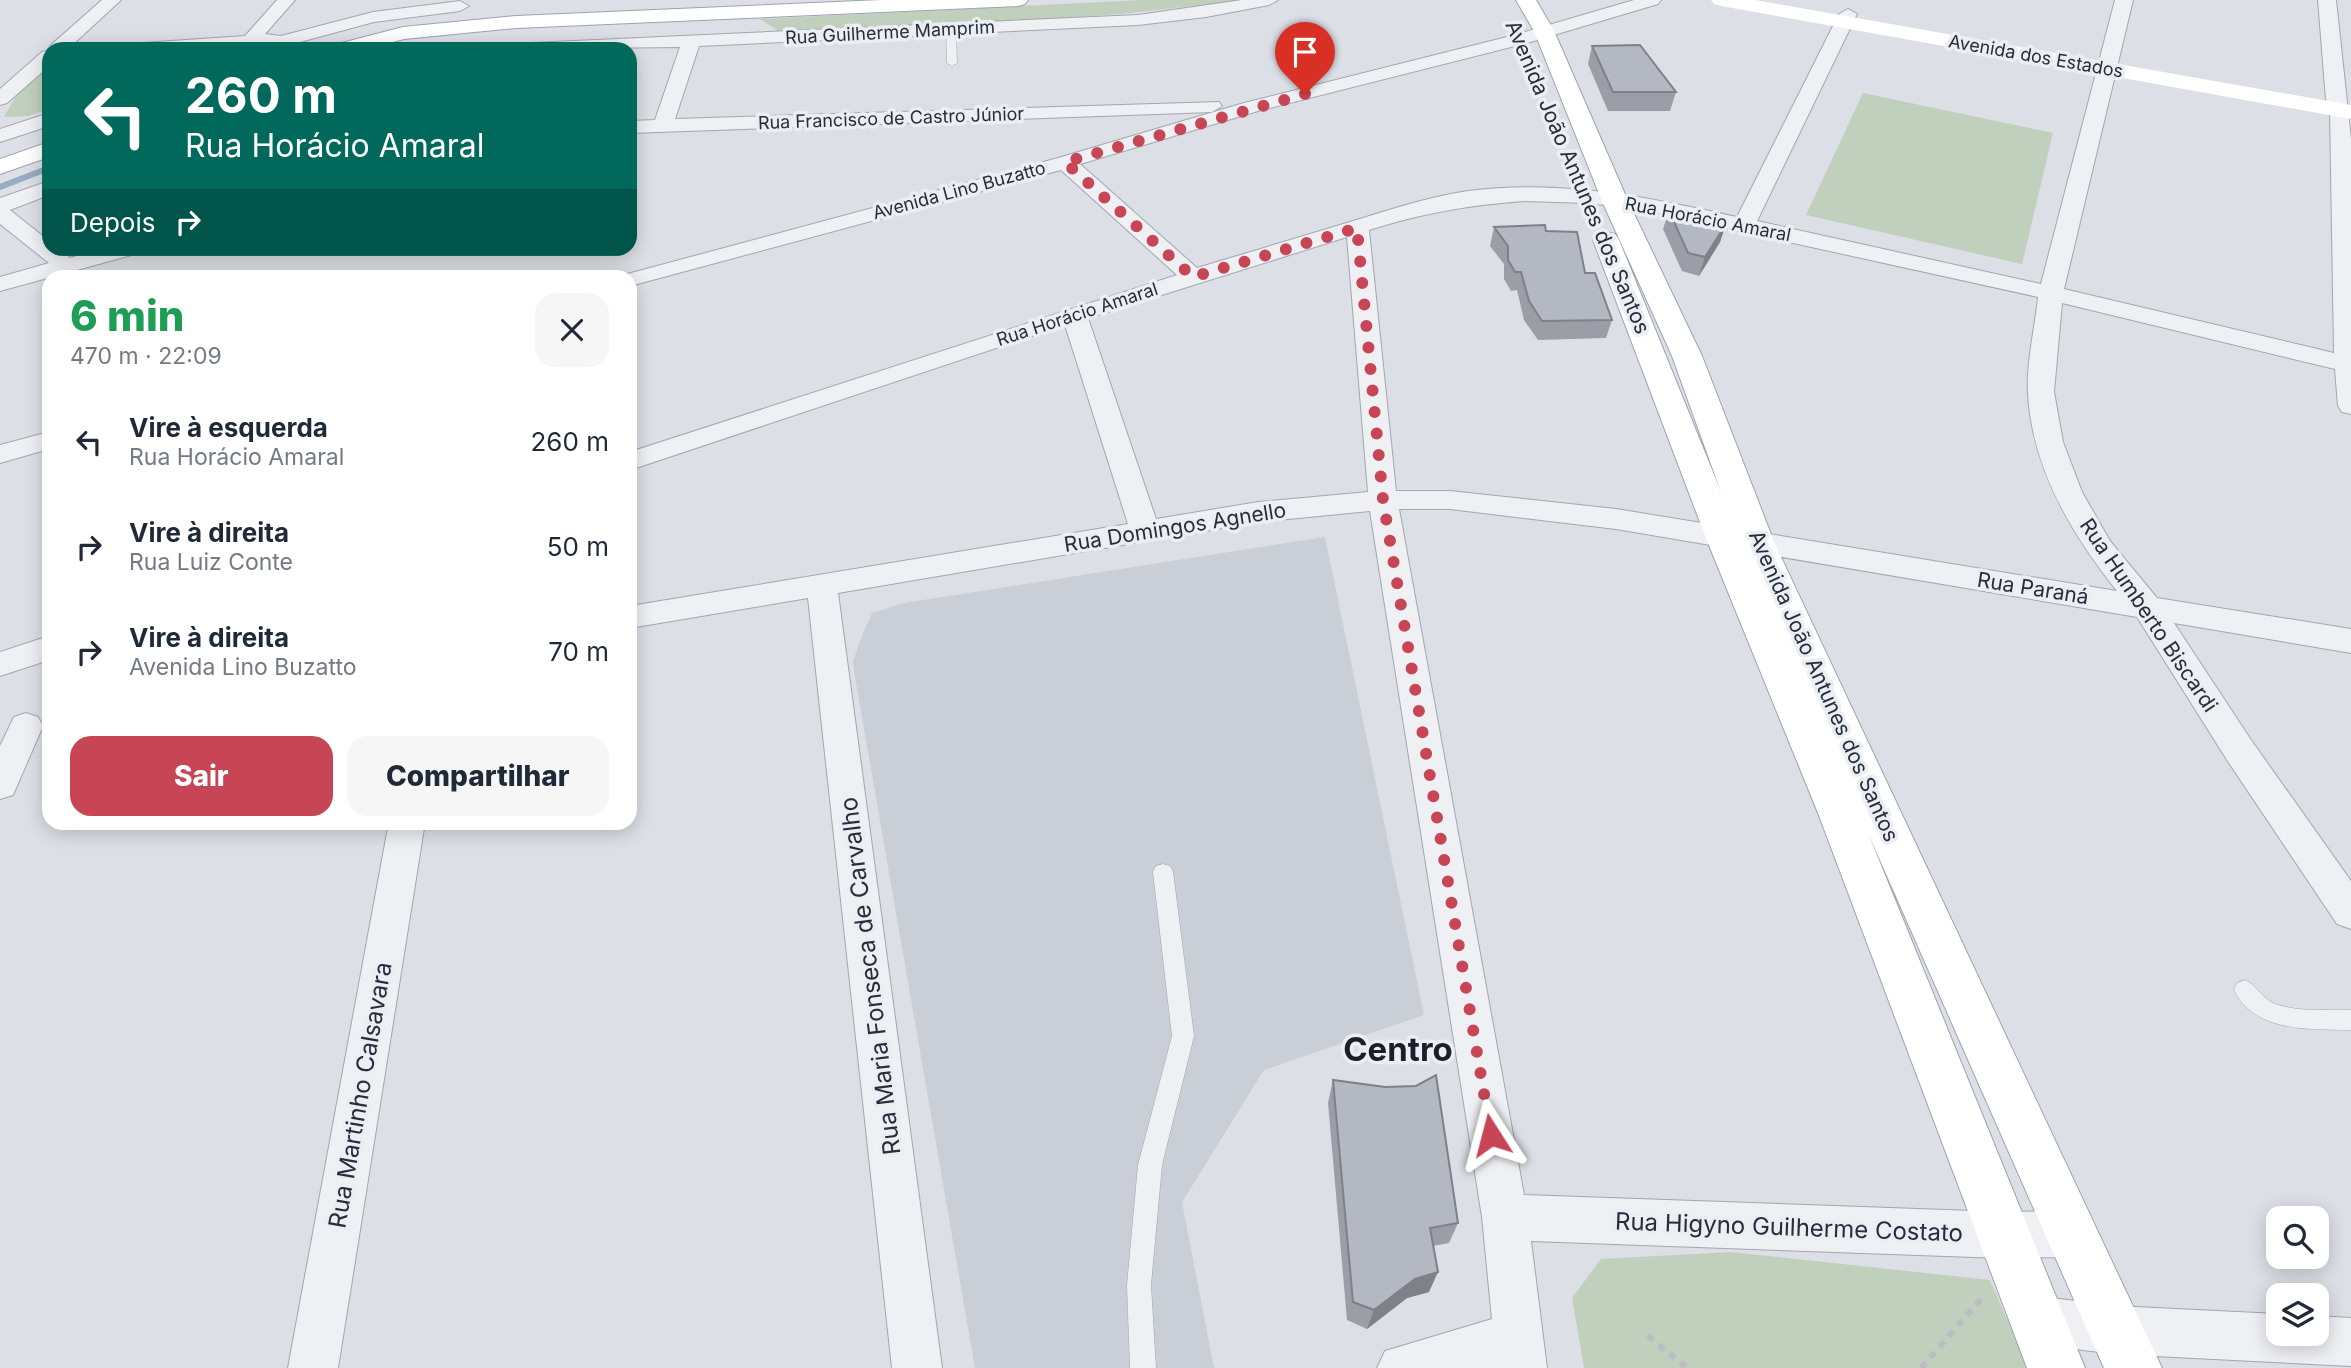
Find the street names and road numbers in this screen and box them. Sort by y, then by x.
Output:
street label: Rua Guilherme Mamprim [785,16,995,48]
street label: Avenida João Antunes dos Santos [1500,17,1656,337]
street label: Avenida dos Estados [1947,30,2125,82]
street label: Rua Francisco de Castro Júnior [758,103,1025,133]
street label: Avenida Lino Buzatto [870,157,1048,223]
street label: Rua Horácio Amaral [1623,193,1793,245]
street label: Rua Horácio Amaral [994,278,1160,350]
street label: Rua Domingos Agnello [1062,497,1288,557]
street label: Rua Humberto Biscardi [2075,514,2223,716]
street label: Avenida João Antunes dos Santos [1744,526,1904,846]
street label: Rua Paraná [1975,567,2091,609]
street label: Rua Maria Fonseca de Carvalho [834,795,906,1157]
street label: Rua Martinho Calsavara [322,960,398,1230]
street label: Rua Higyno Guilherme Costato [1615,1206,1963,1248]

